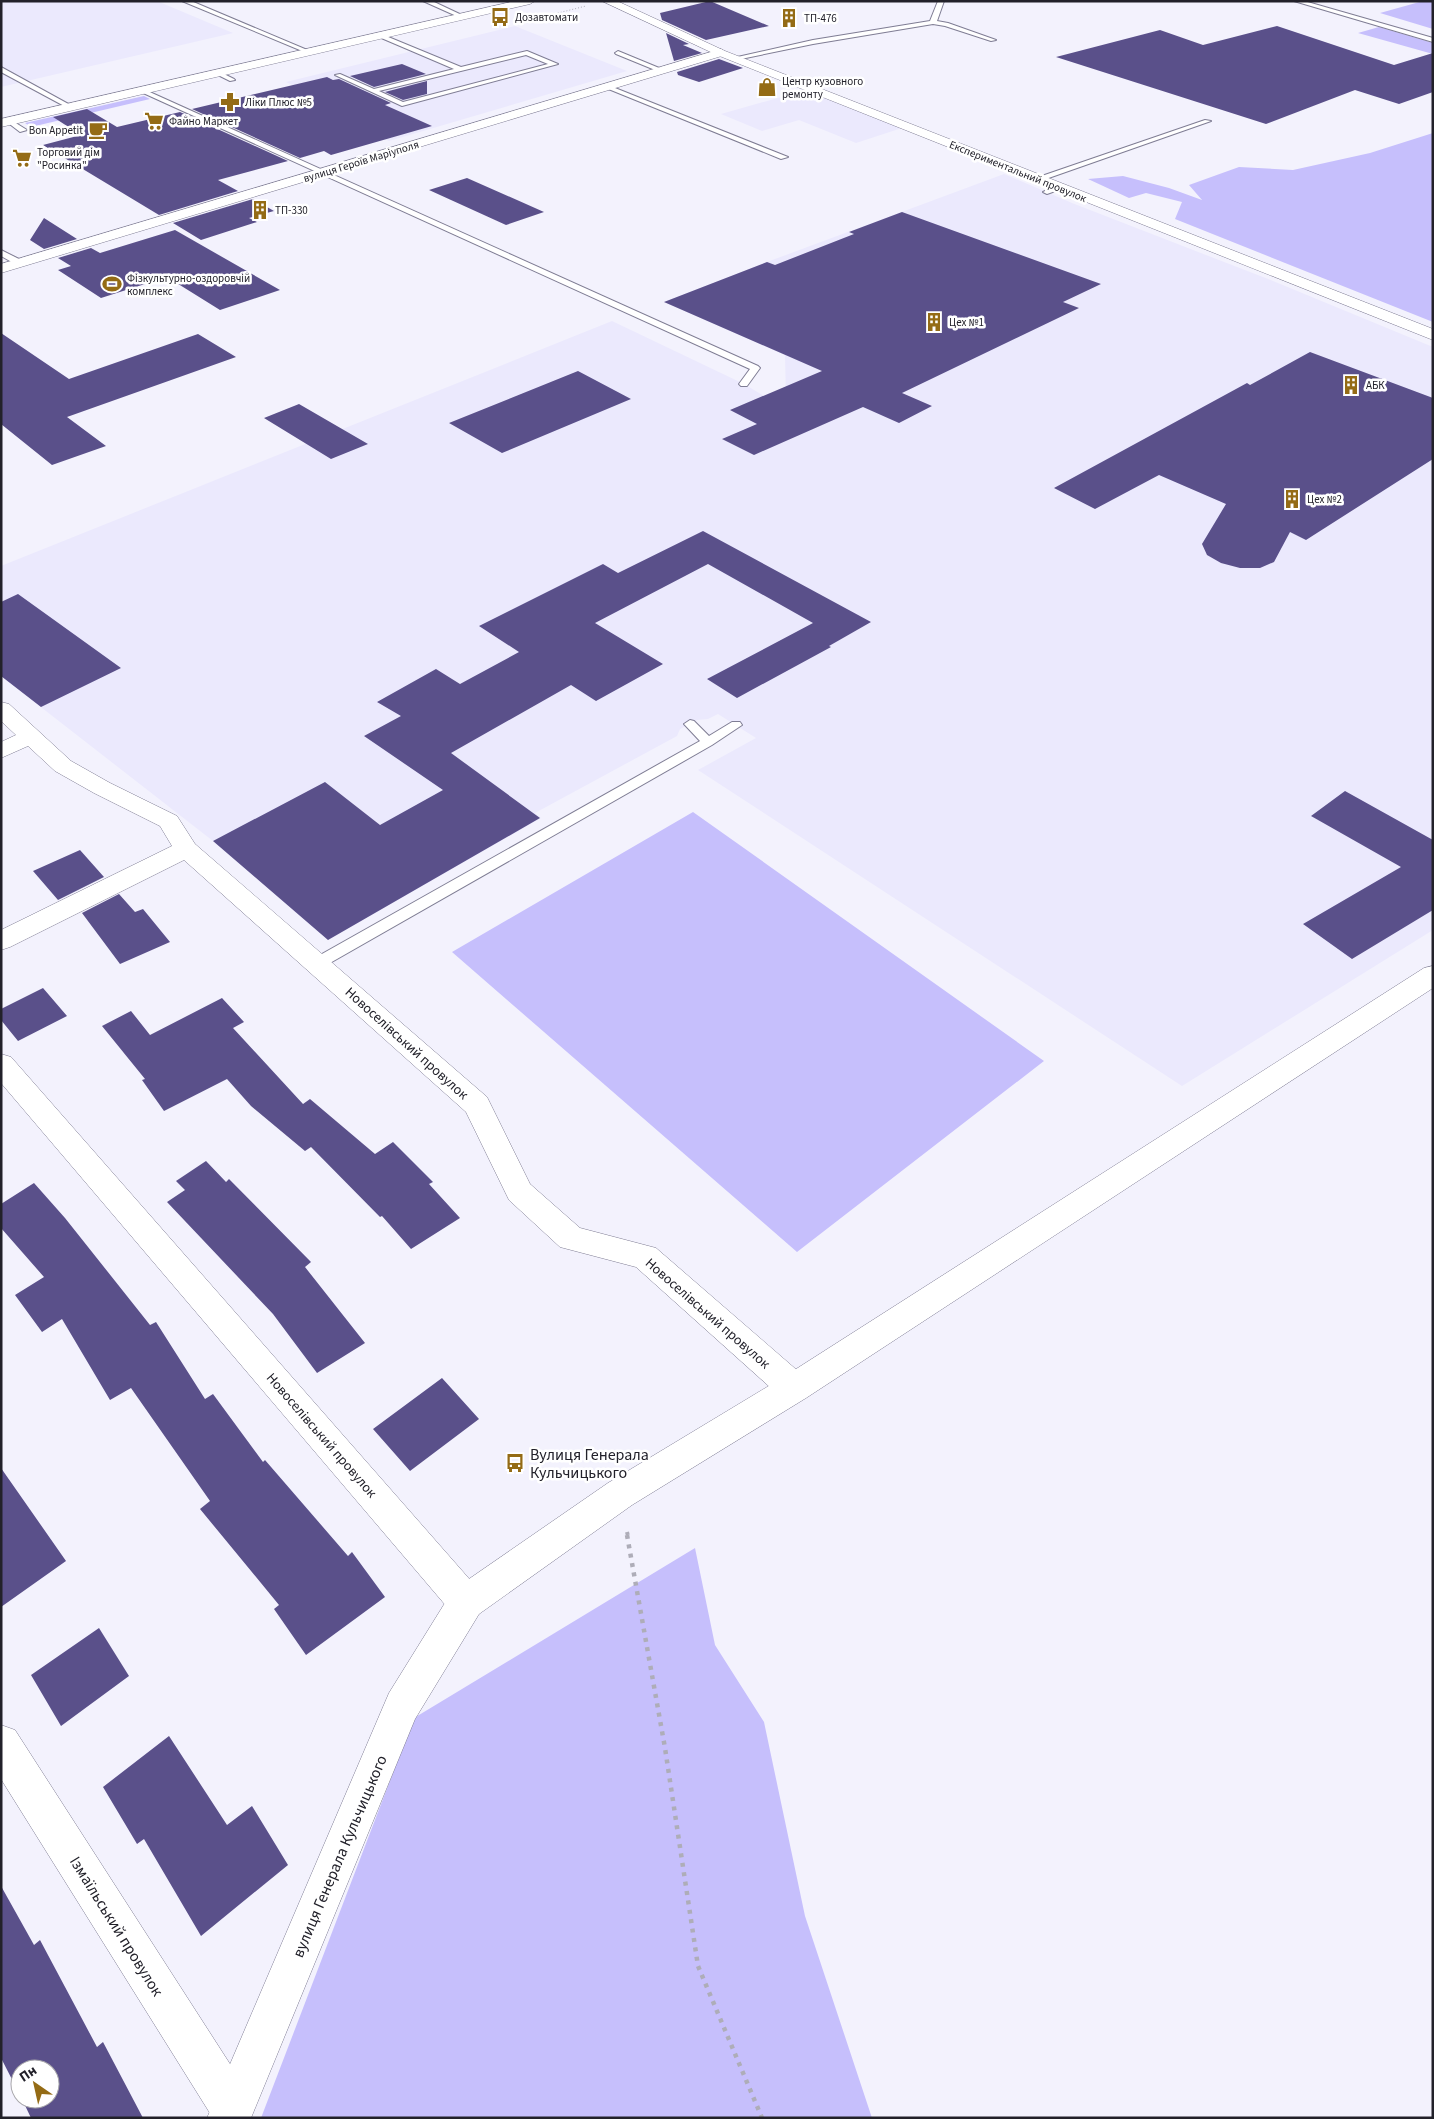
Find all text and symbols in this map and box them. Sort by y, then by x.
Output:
bus stop icon: Дозавтомати [489,6,511,28]
building icon: ТП-476 [778,7,800,29]
place label: Дозавтомати [515,10,578,25]
place label: ТП-476 [804,11,837,26]
place label: Центр кузовного ремонту [782,74,863,102]
shop icon: Центр кузовного ремонту [756,76,778,98]
pharmacy icon: Ліки Плюс №5 [219,91,241,113]
place label: Ліки Плюс №5 [245,95,312,110]
supermarket icon: Файно Маркет [143,110,165,132]
place label: Файно Маркет [169,114,238,129]
cafe icon: Bon Appetit [87,119,109,141]
place label: Bon Appetit [29,123,83,138]
street label: вулиця Героїв Маріуполя [302,137,421,186]
street label: Експериментальний провулок [947,137,1089,206]
place label: Торговий дім "Росинка" [37,145,100,173]
supermarket icon: Торговий дім "Росинка" [11,147,33,169]
building icon: ТП-330 [249,199,271,221]
place label: ТП-330 [275,203,308,218]
place label: Фізкультурно-оздоровчій комплекс [127,271,250,299]
sports icon: Фізкультурно-оздоровчій комплекс [101,273,123,295]
building icon: Цех №1 [923,311,945,333]
place label: Цех №1 [949,315,984,330]
building icon: АБК [1340,374,1362,396]
place label: АБК [1366,378,1385,393]
building icon: Цех №2 [1281,488,1303,510]
place label: Цех №2 [1307,492,1342,507]
street label: Новоселівський провулок [340,983,472,1105]
street label: Новоселівський провулок [640,1254,774,1374]
street label: Новоселівський провулок [261,1369,381,1503]
place label: Вулиця Генерала Кульчицького [530,1444,649,1484]
bus stop icon: Вулиця Генерала Кульчицького [504,1452,526,1474]
street label: вулиця Генерала Кульчицького [287,1752,393,1961]
street label: Ізмаїльський провулок [64,1852,168,2001]
north arrow [10,2059,60,2109]
text: Пн [15,2061,41,2087]

